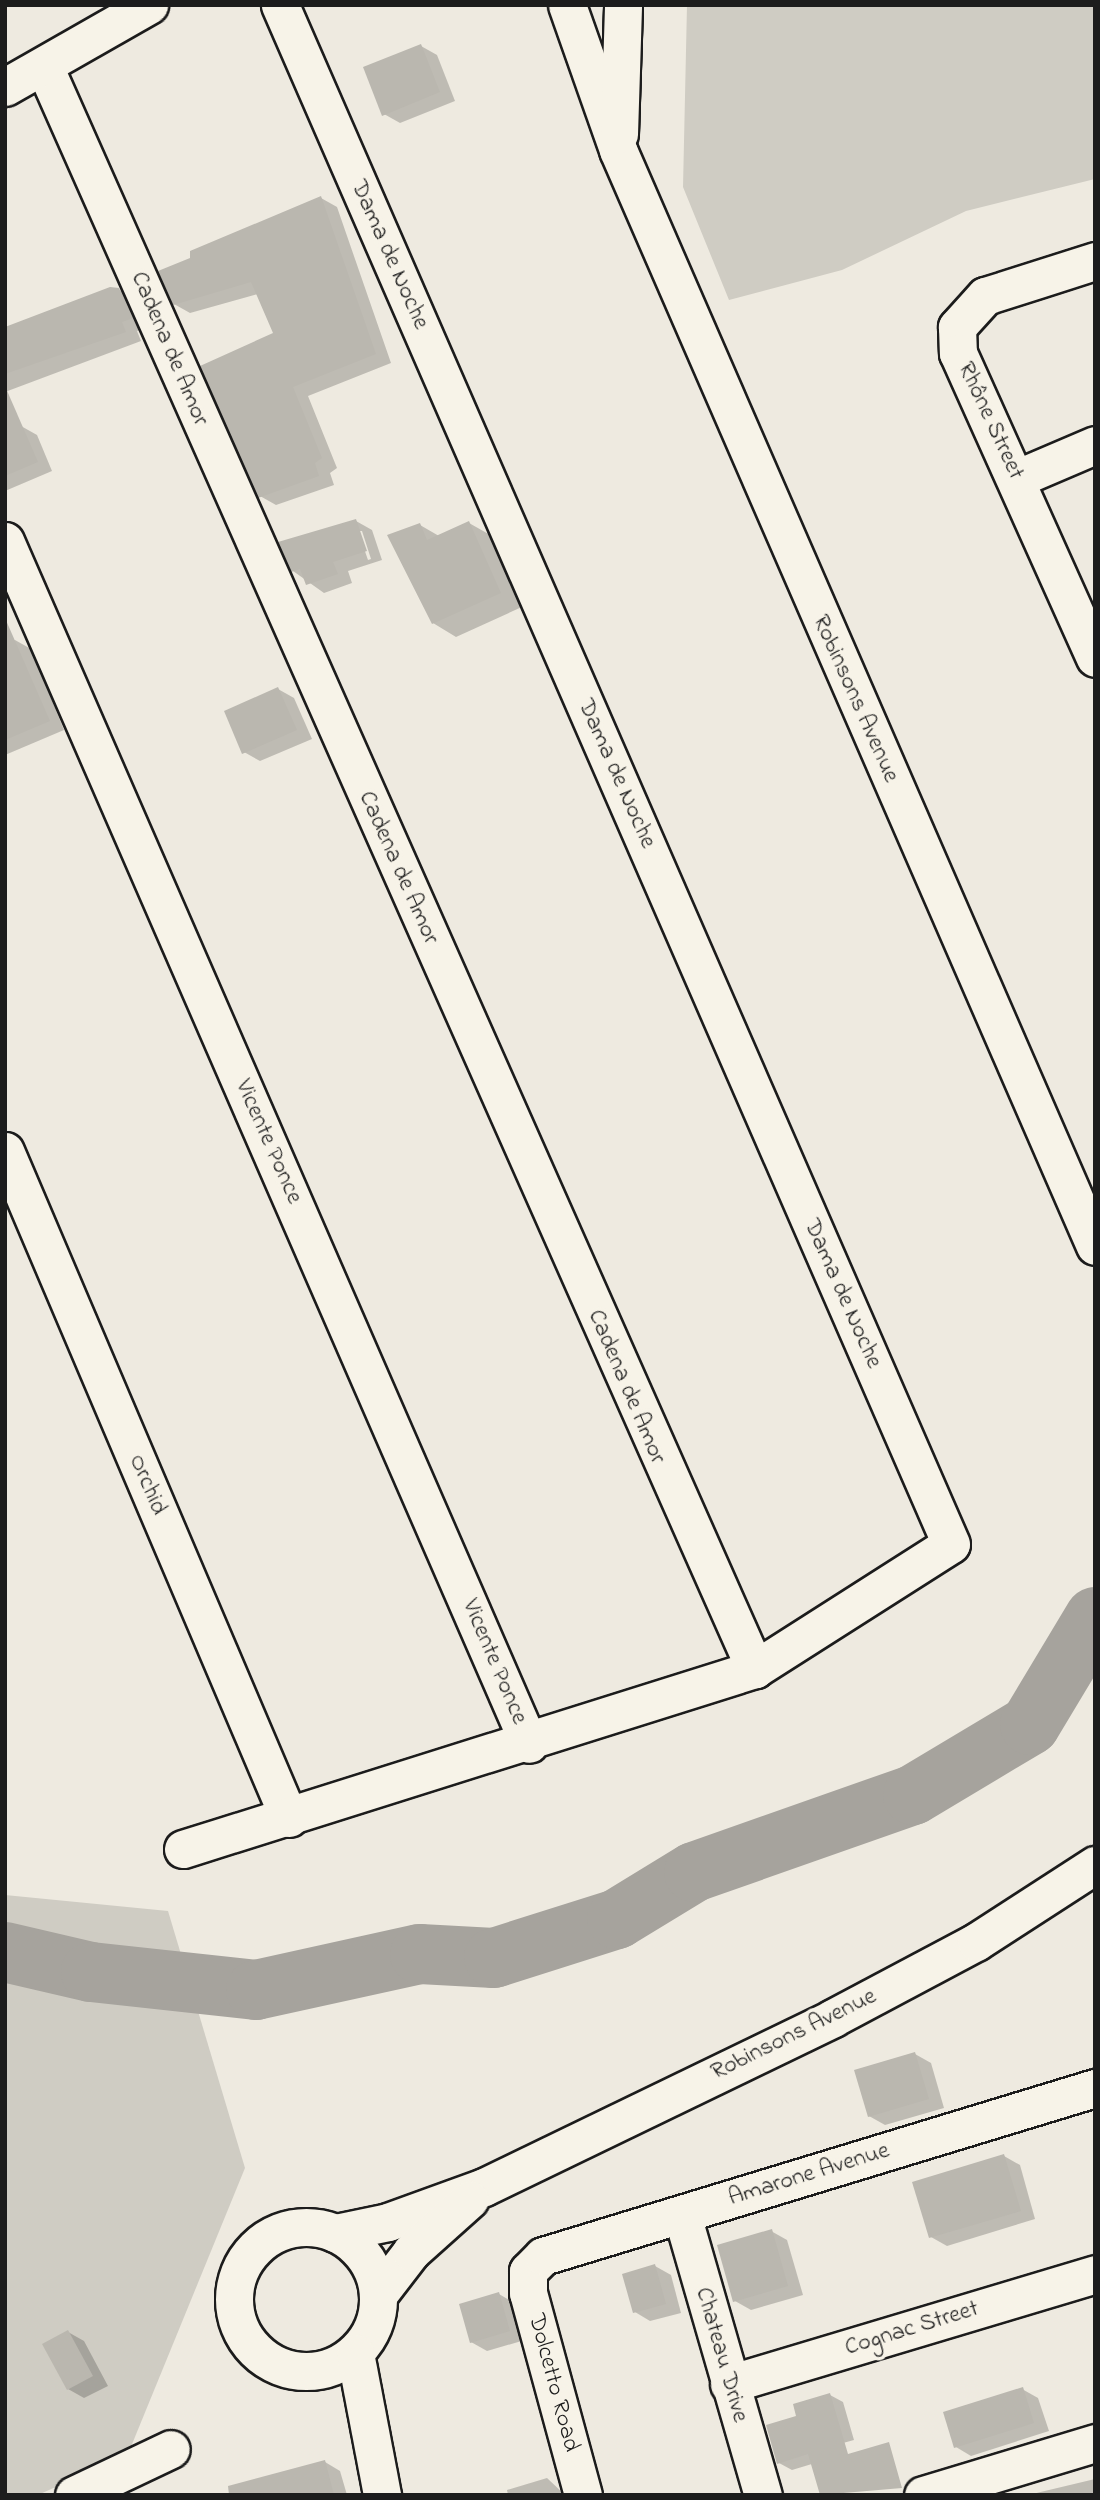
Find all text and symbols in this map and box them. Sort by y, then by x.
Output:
street label: Dama de Noche [343,176,435,334]
street label: Cadena de Amor [124,268,214,430]
street label: Rhône Street [950,358,1030,484]
street label: Robinsons Avenue [805,611,905,787]
street label: Dama de Noche [570,695,662,853]
street label: Cadena de Amor [351,787,445,949]
street label: Vicente Ponce [228,1075,308,1209]
street label: Dama de Noche [796,1215,888,1373]
street label: Cadena de Amor [581,1306,671,1468]
street label: Orchid [121,1450,173,1520]
street label: Vicente Ponce [455,1595,533,1729]
street label: Robinsons Avenue [707,1983,881,2087]
street label: Amarone Avenue [725,2137,893,2213]
street label: Chateau Drive [688,2284,754,2426]
street label: Cognac Street [842,2295,982,2363]
street label: Dolcetto Road [521,2311,585,2455]

